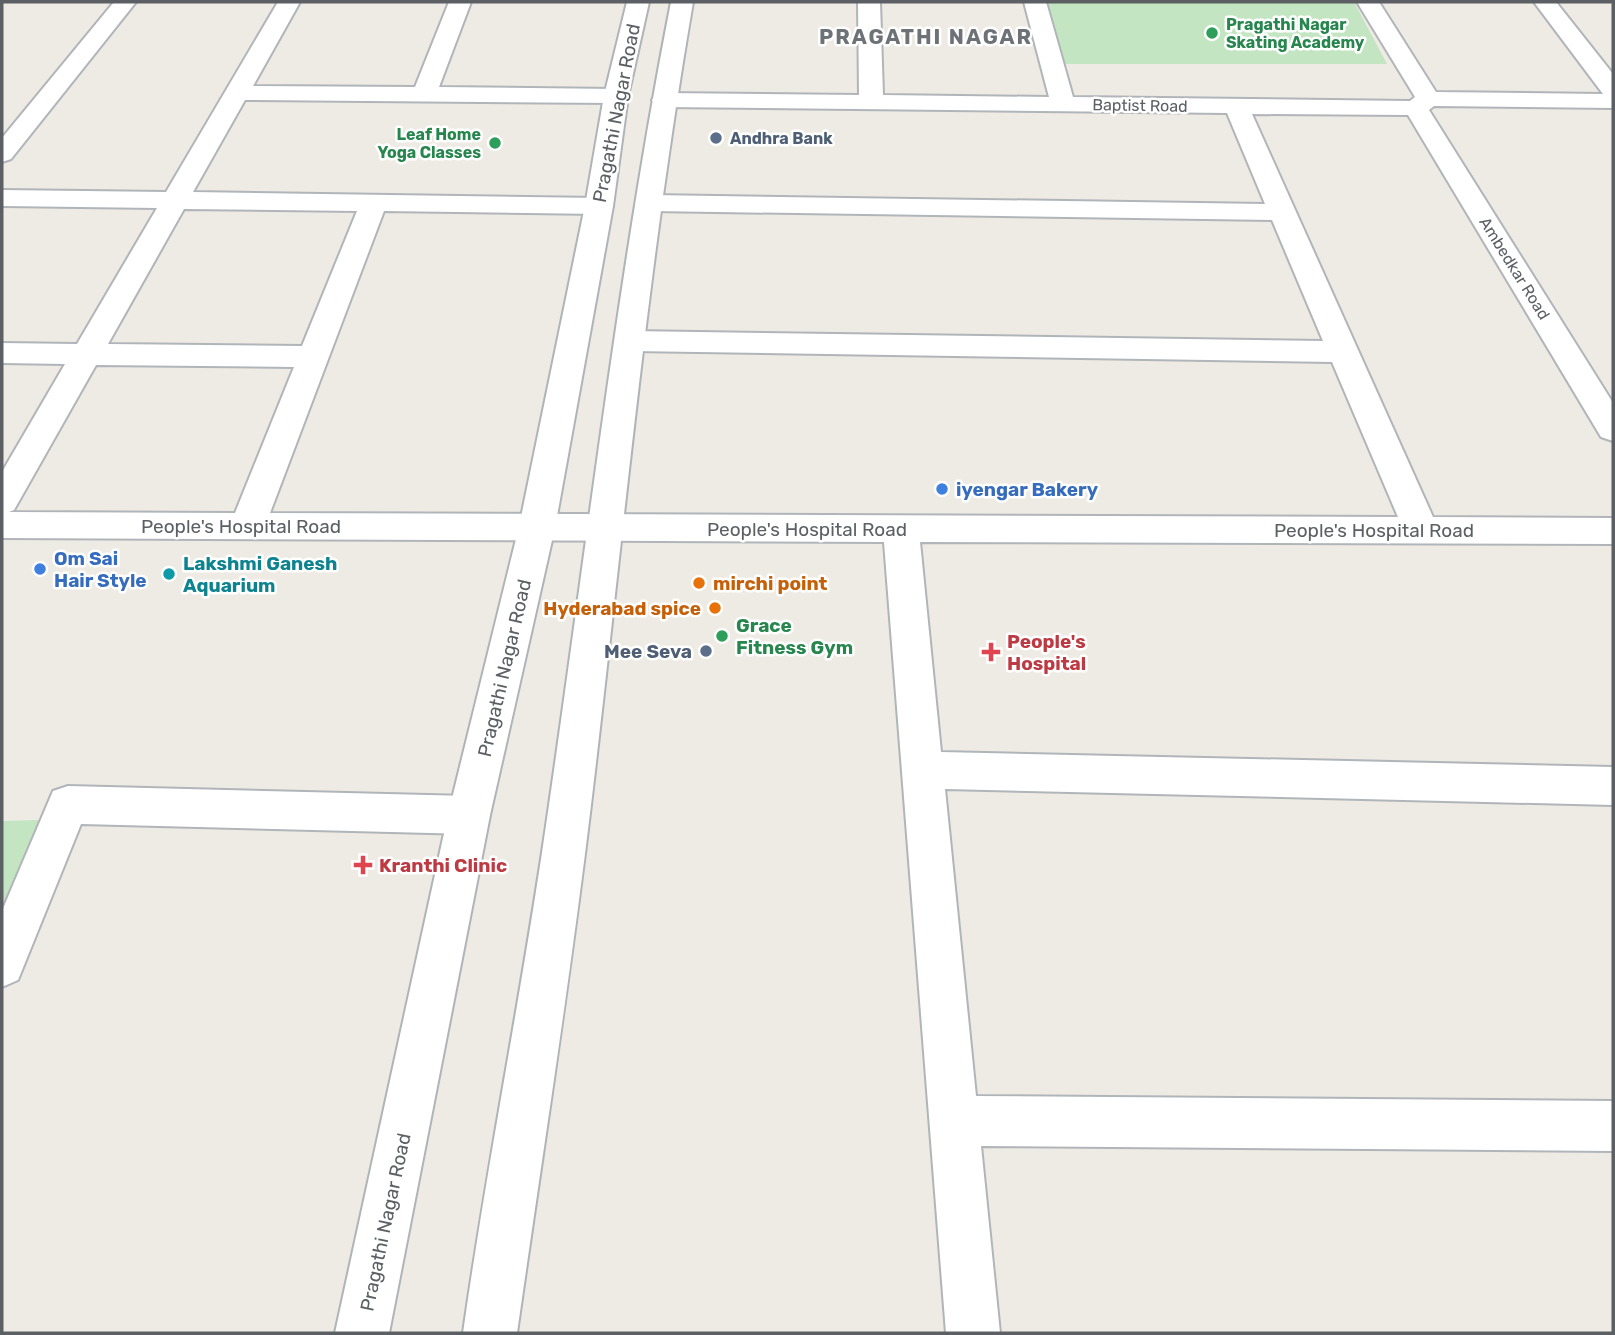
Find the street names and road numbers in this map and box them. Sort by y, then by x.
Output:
street label: Pragathi Nagar Road [588,22,645,204]
street label: Baptist Road [1092,95,1188,116]
street label: Ambedkar Road [1475,213,1554,323]
street label: People's Hospital Road [141,515,341,538]
street label: People's Hospital Road [707,518,907,541]
street label: People's Hospital Road [1274,519,1474,542]
street label: Pragathi Nagar Road [473,577,536,759]
street label: Pragathi Nagar Road [355,1131,416,1313]

